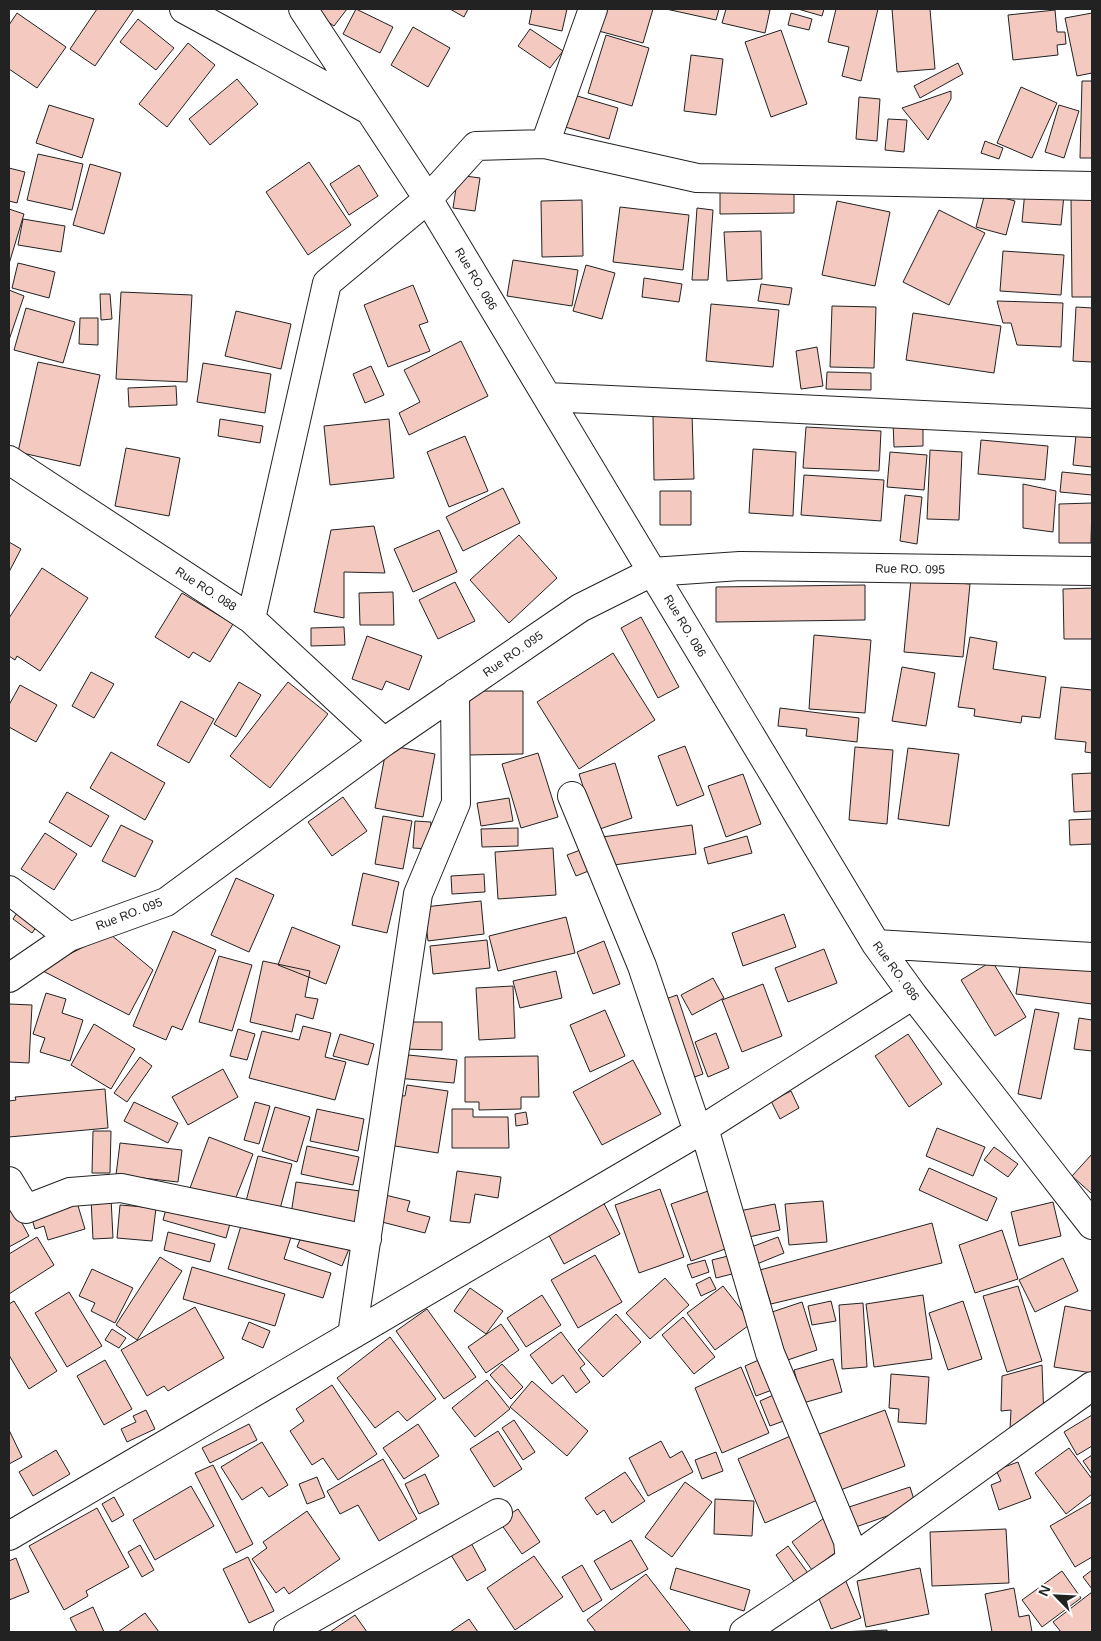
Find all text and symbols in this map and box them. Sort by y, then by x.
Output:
street label: Rue RO. 086 [452,245,500,313]
street label: Rue RO. 095 [875,561,945,577]
street label: Rue RO. 088 [173,564,239,614]
street label: Rue RO. 086 [661,592,709,660]
street label: Rue RO. 095 [480,628,546,680]
street label: Rue RO. 095 [94,895,165,933]
street label: Rue RO. 086 [870,939,922,1004]
north arrow [1031,1571,1081,1621]
text: N [1035,1583,1053,1599]

